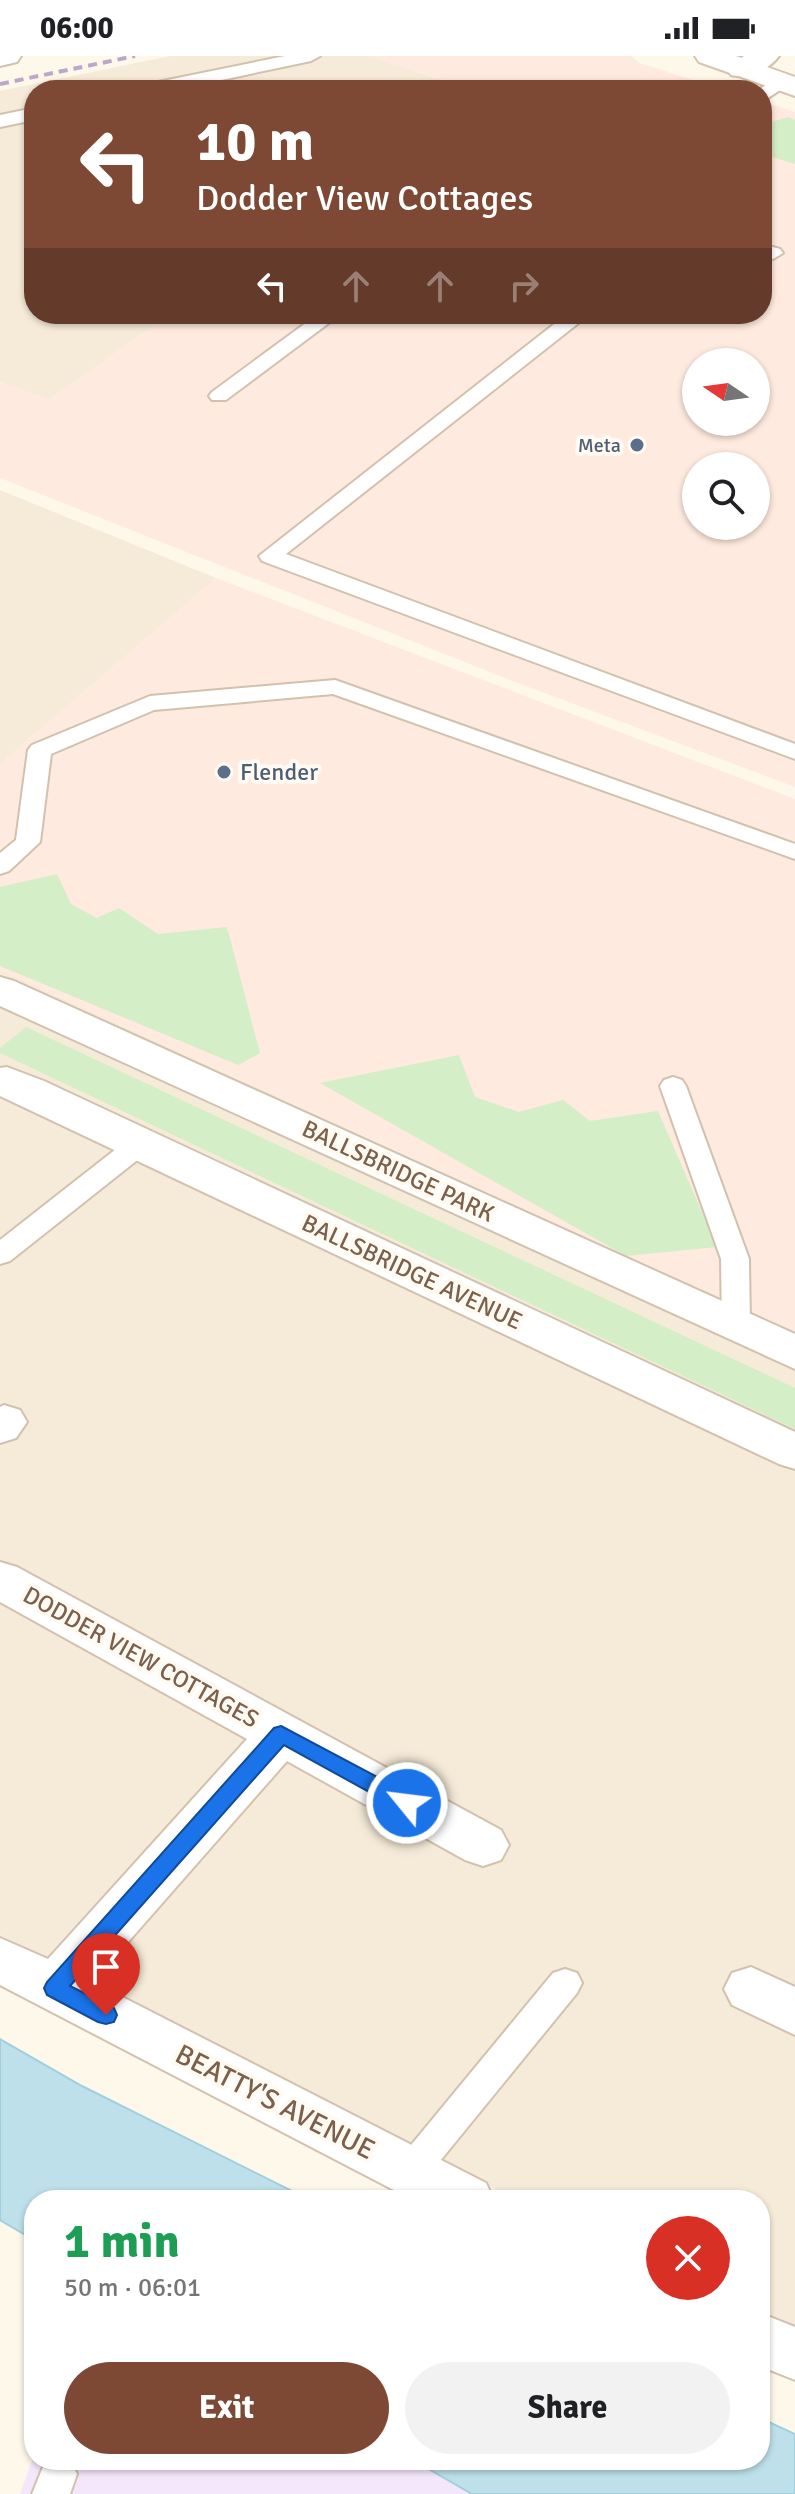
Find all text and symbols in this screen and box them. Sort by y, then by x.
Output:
text: 06:00 [40,10,114,47]
text: 10 m [196,107,314,176]
icon: left [64,112,168,216]
text: Dodder View Cottages [196,176,533,221]
icon: left [250,264,294,308]
icon: ahead [334,264,378,308]
icon: ahead [418,264,462,308]
icon: right [502,264,546,308]
north arrow [682,348,770,436]
map controls [682,348,770,540]
place label: Meta [578,433,621,458]
marker: Meta [628,436,646,454]
button: search [682,452,770,540]
place label: Flender [240,757,318,787]
marker: Flender [215,763,233,781]
street label: BALLSBRIDGE PARK [297,1113,499,1229]
street label: BALLSBRIDGE AVENUE [297,1208,527,1336]
street label: DODDER VIEW COTTAGES [18,1580,264,1734]
position arrow [365,1761,449,1845]
pin [72,1933,140,2015]
icon: arrive [84,1945,128,1989]
street label: BEATTY'S AVENUE [170,2037,380,2167]
text: 1 min [64,2212,180,2271]
button: close [646,2216,730,2300]
text: 50 m · 06:01 [64,2272,201,2304]
button: Exit [64,2362,389,2454]
button: Share [405,2362,730,2454]

